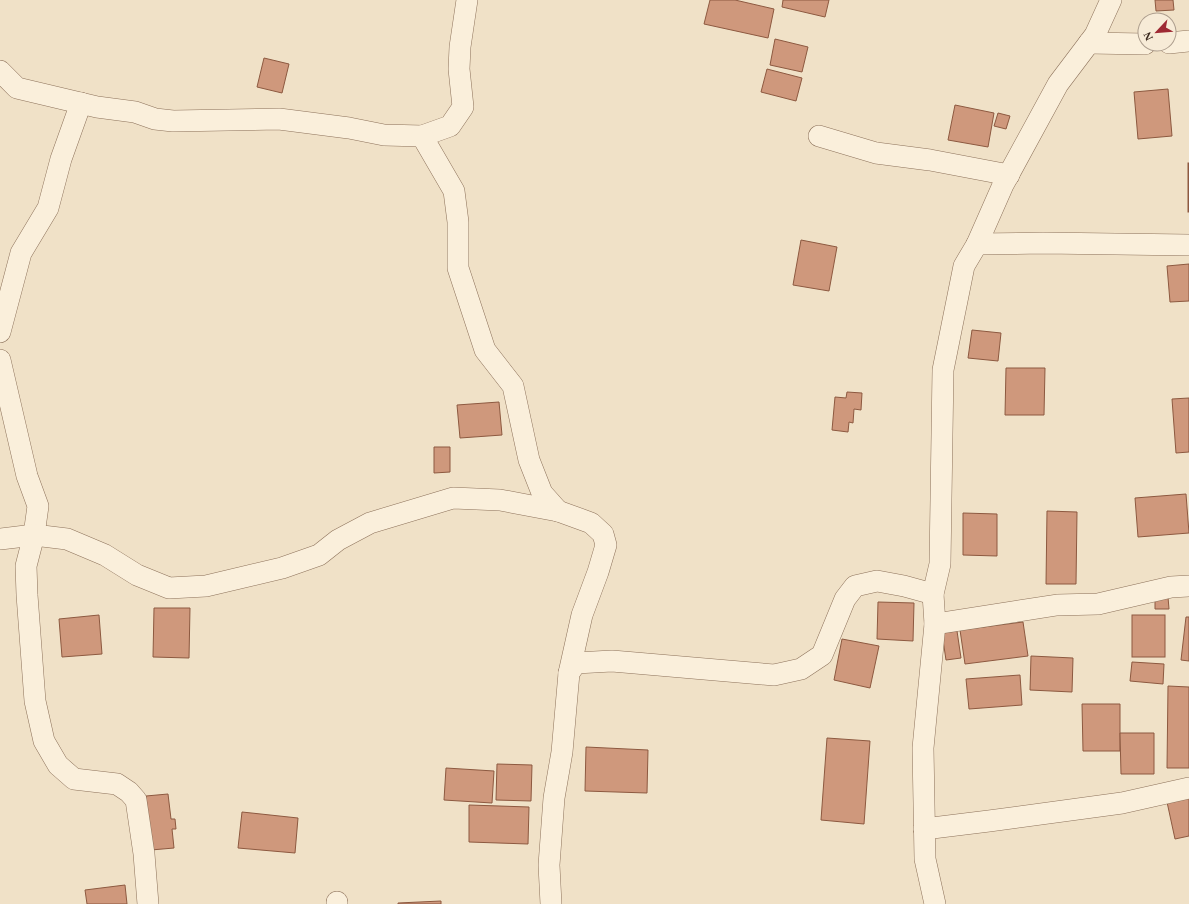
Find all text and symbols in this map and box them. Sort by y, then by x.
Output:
north arrow [1137,12,1177,52]
text: N [1141,30,1155,43]

